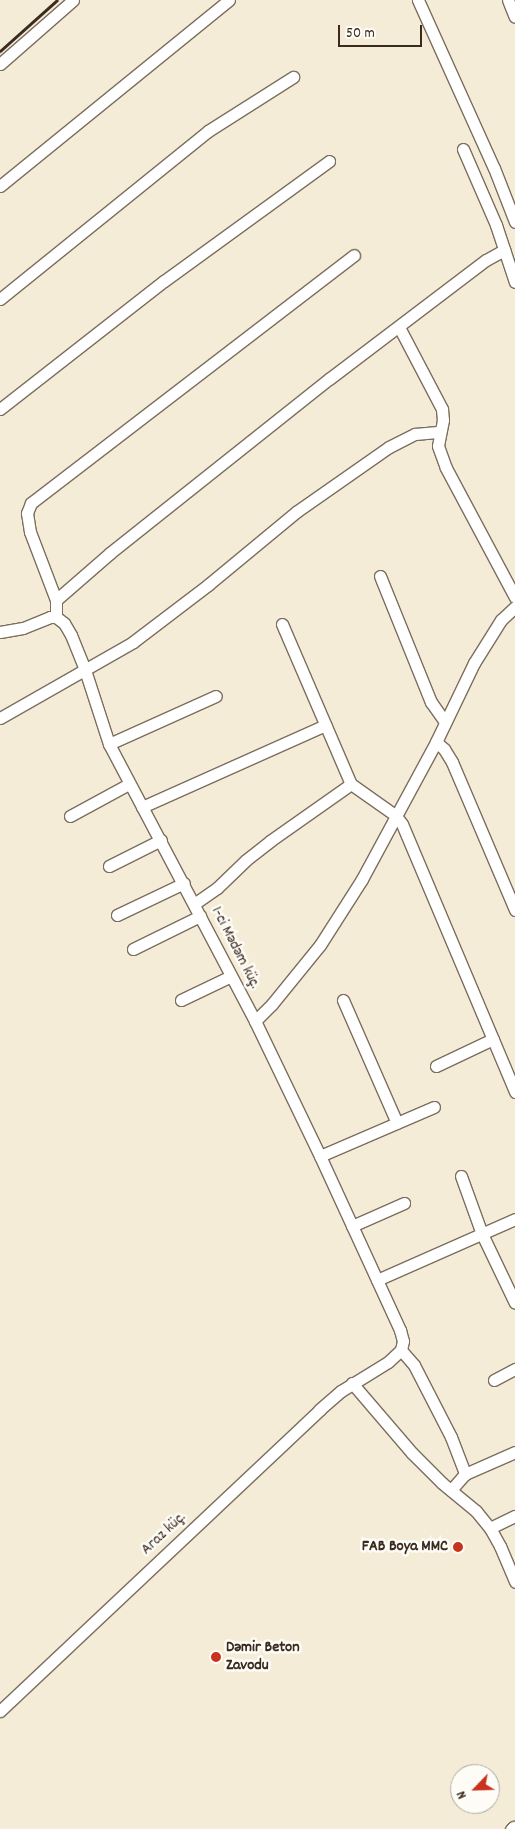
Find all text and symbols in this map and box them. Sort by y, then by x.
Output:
scale bar [340,15,424,47]
text: 50 m [346,23,375,45]
street label: 1-ci Mədəm küç. [206,904,264,992]
street label: Araz küç. [138,1508,190,1560]
place label: FAB Boya MMC [362,1537,448,1557]
marker: FAB Boya MMC [452,1541,464,1553]
place label: Dəmir Beton Zavodu [226,1638,300,1676]
marker: Dəmir Beton Zavodu [210,1651,222,1663]
north arrow [450,1764,500,1814]
text: N [452,1787,473,1802]

